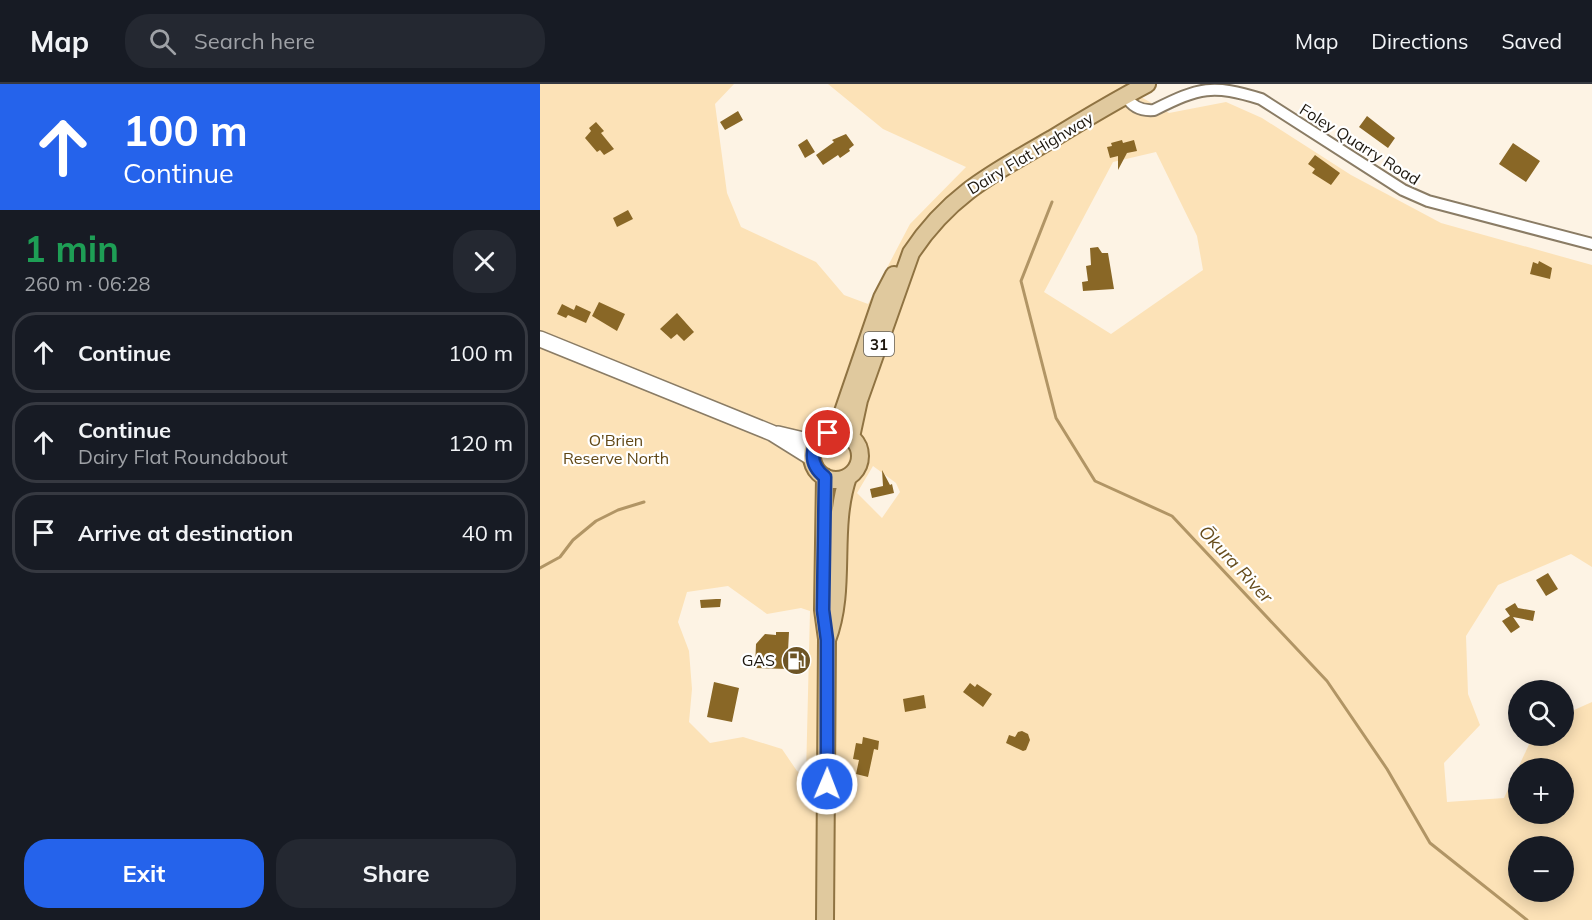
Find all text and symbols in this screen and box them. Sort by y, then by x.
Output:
search box [125,14,545,68]
text: Map [30,24,89,59]
icon: search [146,25,179,58]
text: Search here [194,27,315,55]
text: Map [1295,28,1338,54]
text: Directions [1371,28,1468,54]
text: Saved [1501,28,1562,54]
street label: Foley Quarry Road [1296,99,1424,189]
text: 100 m [123,104,248,157]
street label: Dairy Flat Highway [963,107,1097,198]
icon: ahead [24,108,102,186]
text: Continue [123,156,234,190]
text: 1 min [24,226,119,271]
button: close [453,230,516,293]
text: 260 m · 06:28 [24,271,150,296]
road number: 31 [864,332,894,356]
icon: ahead [27,336,60,369]
text: Continue [78,339,171,367]
text: 100 m [448,339,513,367]
pin [802,407,853,458]
text: Continue [78,416,171,444]
icon: arrive [811,416,844,449]
icon: ahead [27,426,60,459]
text: 120 m [448,429,513,457]
park label: O'Brien Reserve North [563,430,669,468]
text: Dairy Flat Roundabout [78,444,288,469]
icon: arrive [27,516,60,549]
text: Arrive at destination [78,519,293,547]
text: 40 m [462,519,513,547]
water label: Ōkura River [1194,520,1279,609]
fuel station icon: GAS [780,644,812,676]
place label: GAS [742,650,775,670]
map controls [1508,680,1574,902]
button: search [1508,680,1574,746]
position arrow [795,752,859,816]
button: + [1508,758,1574,824]
button: − [1508,836,1574,902]
button: Exit [24,839,264,908]
button: Share [276,839,516,908]

